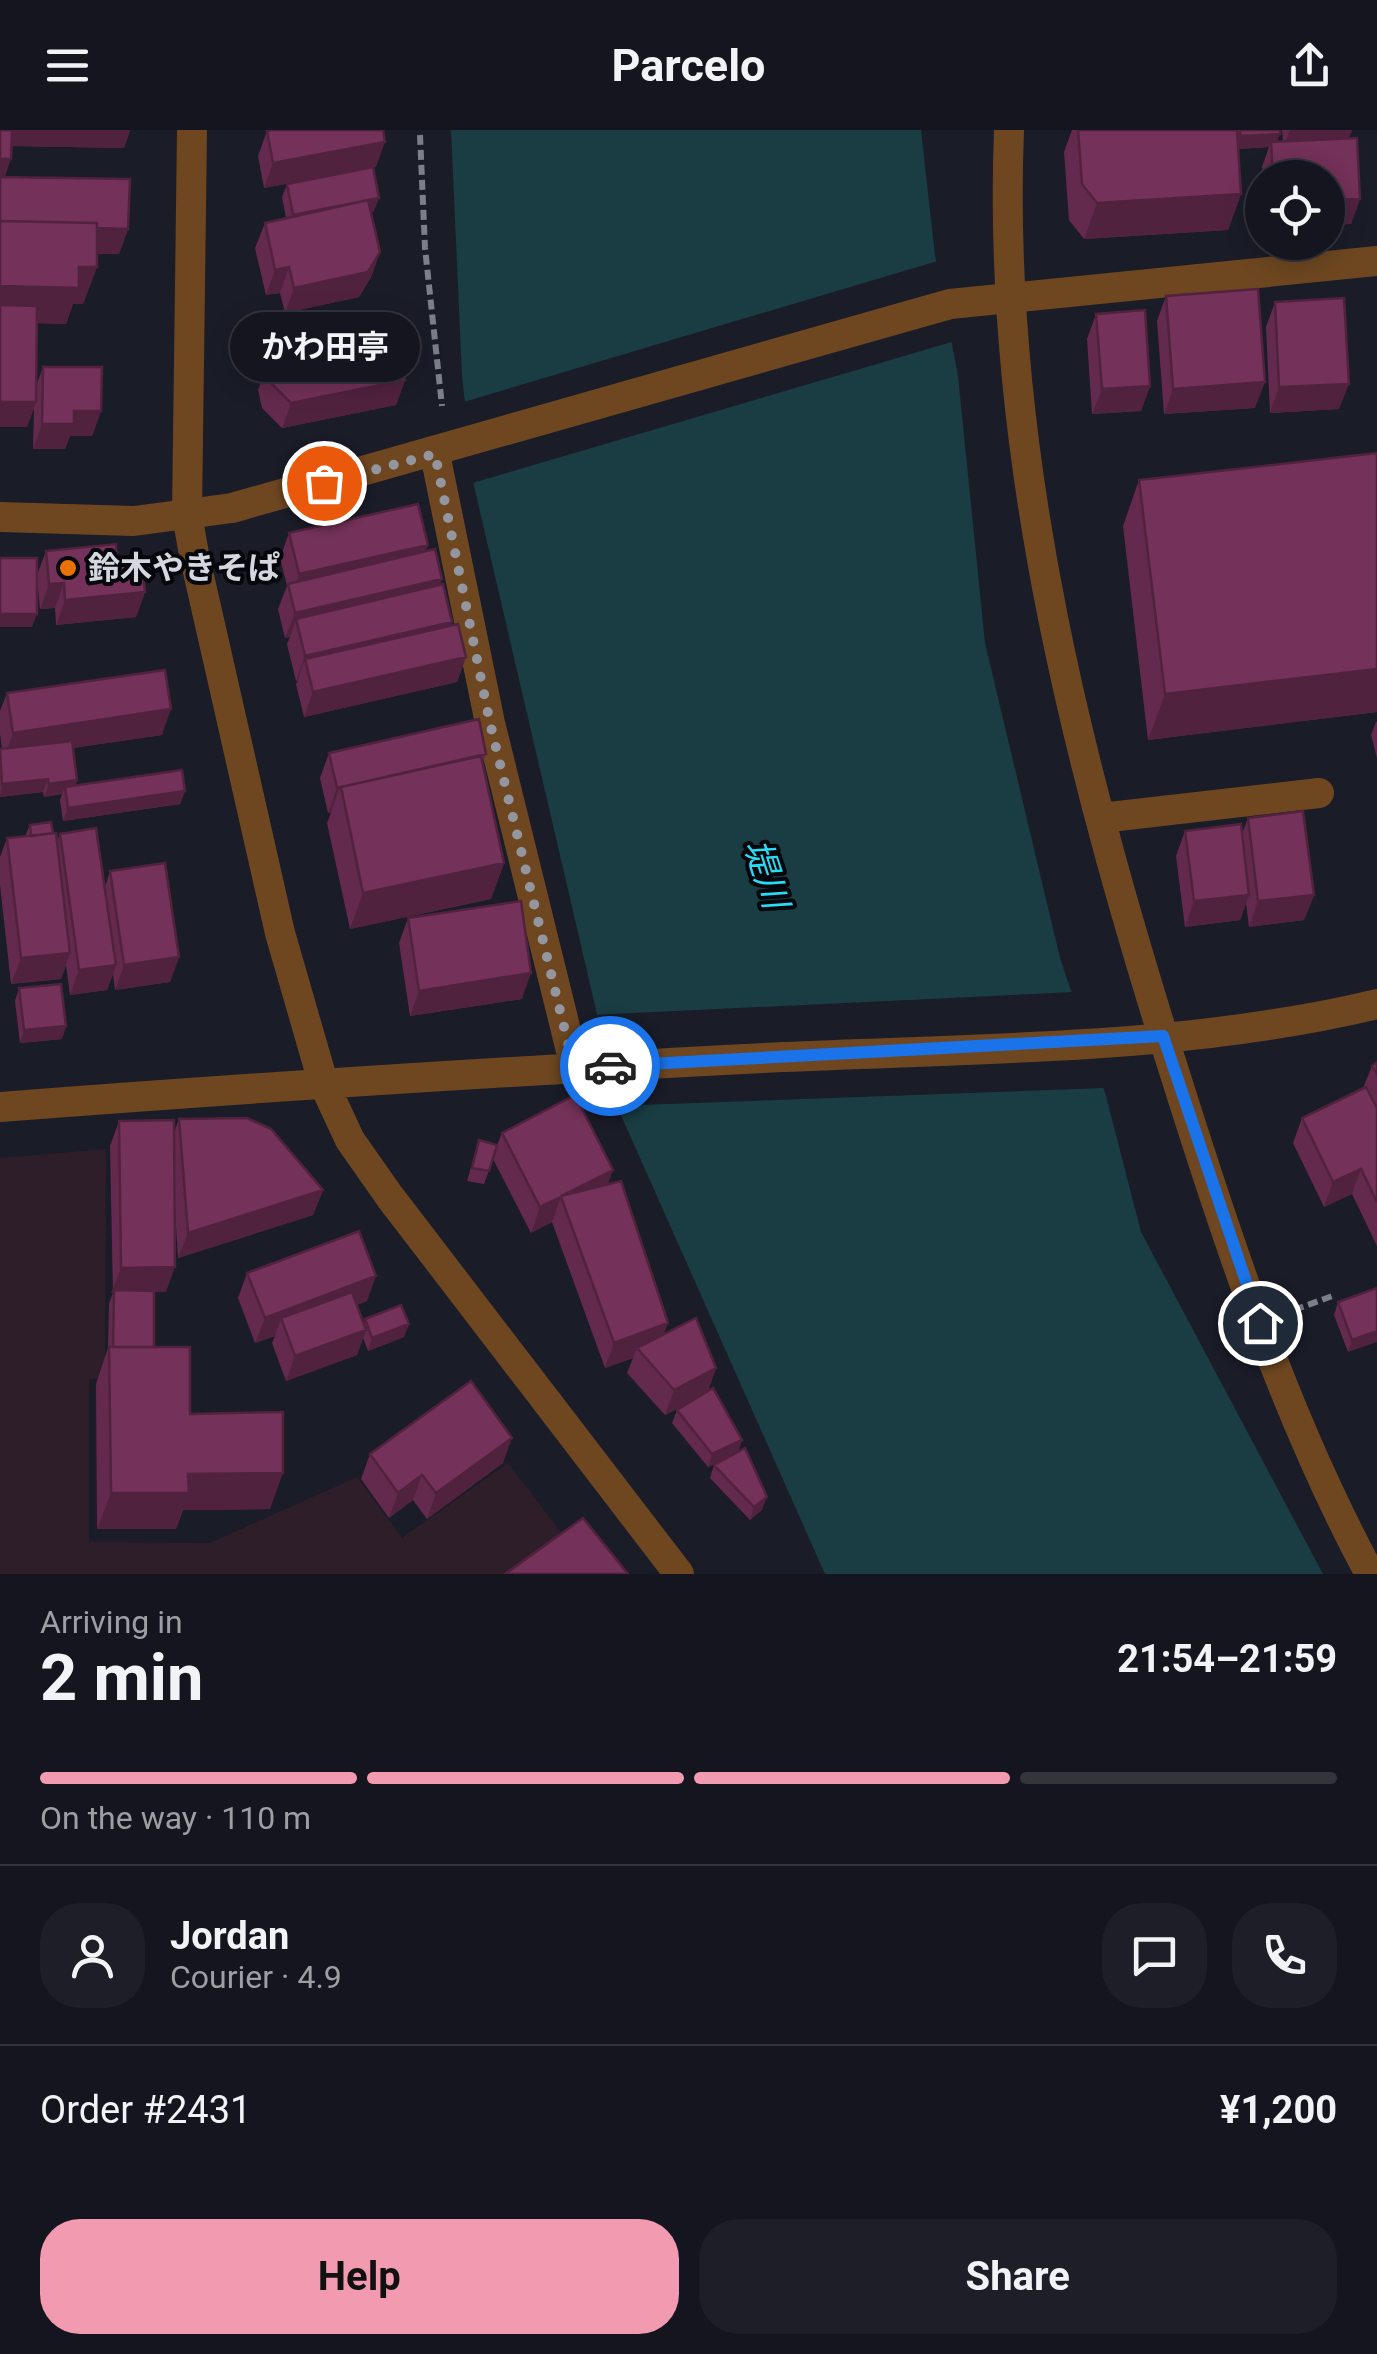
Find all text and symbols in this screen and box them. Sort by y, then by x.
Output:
icon: menu [40,38,95,93]
icon: share [1282,38,1337,93]
text: Parcelo [612,39,765,92]
map controls [1245,160,1345,260]
button: locate [1245,160,1345,260]
callout: かわ田亭 [229,313,419,383]
text: かわ田亭 [261,328,389,366]
pin [282,441,367,526]
icon: bag [297,456,352,511]
place label: 鈴木やきそぱ [88,549,280,587]
marker: 鈴木やきそぱ [57,557,79,579]
water label: 堤川 [736,834,798,917]
courier [560,1016,660,1116]
icon: car [583,1039,638,1094]
pin [1218,1281,1303,1366]
icon: home [1233,1296,1288,1351]
text: Arriving in [40,1603,183,1641]
text: 21:54–21:59 [1117,1637,1337,1681]
text: 2 min [40,1640,203,1716]
text: On the way · 110 m [40,1799,311,1837]
button: person [40,1903,145,2008]
button: chat [1102,1903,1207,2008]
button: phone [1232,1903,1337,2008]
text: Jordan [170,1914,289,1958]
text: Courier · 4.9 [170,1958,342,1996]
text: Order #2431 [40,2088,251,2132]
text: ¥1,200 [1220,2088,1337,2132]
button: Help [40,2219,679,2334]
button: Share [699,2219,1337,2334]

